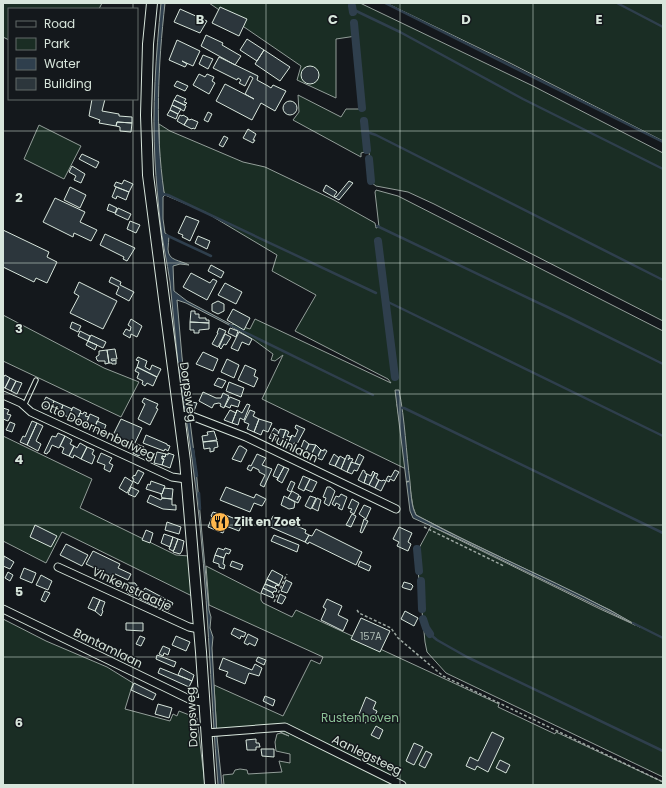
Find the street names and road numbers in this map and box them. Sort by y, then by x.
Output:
street label: Dorpsweg [176,361,201,423]
street label: Otto Doornenbalweg [38,395,158,464]
street label: Tuinlaan [267,429,321,467]
street label: Vinkenstraatje [90,563,175,614]
street label: Bantamlaan [71,624,146,672]
street label: Dorpsweg [181,686,202,748]
street label: Aanlegsteeg [329,730,405,779]

